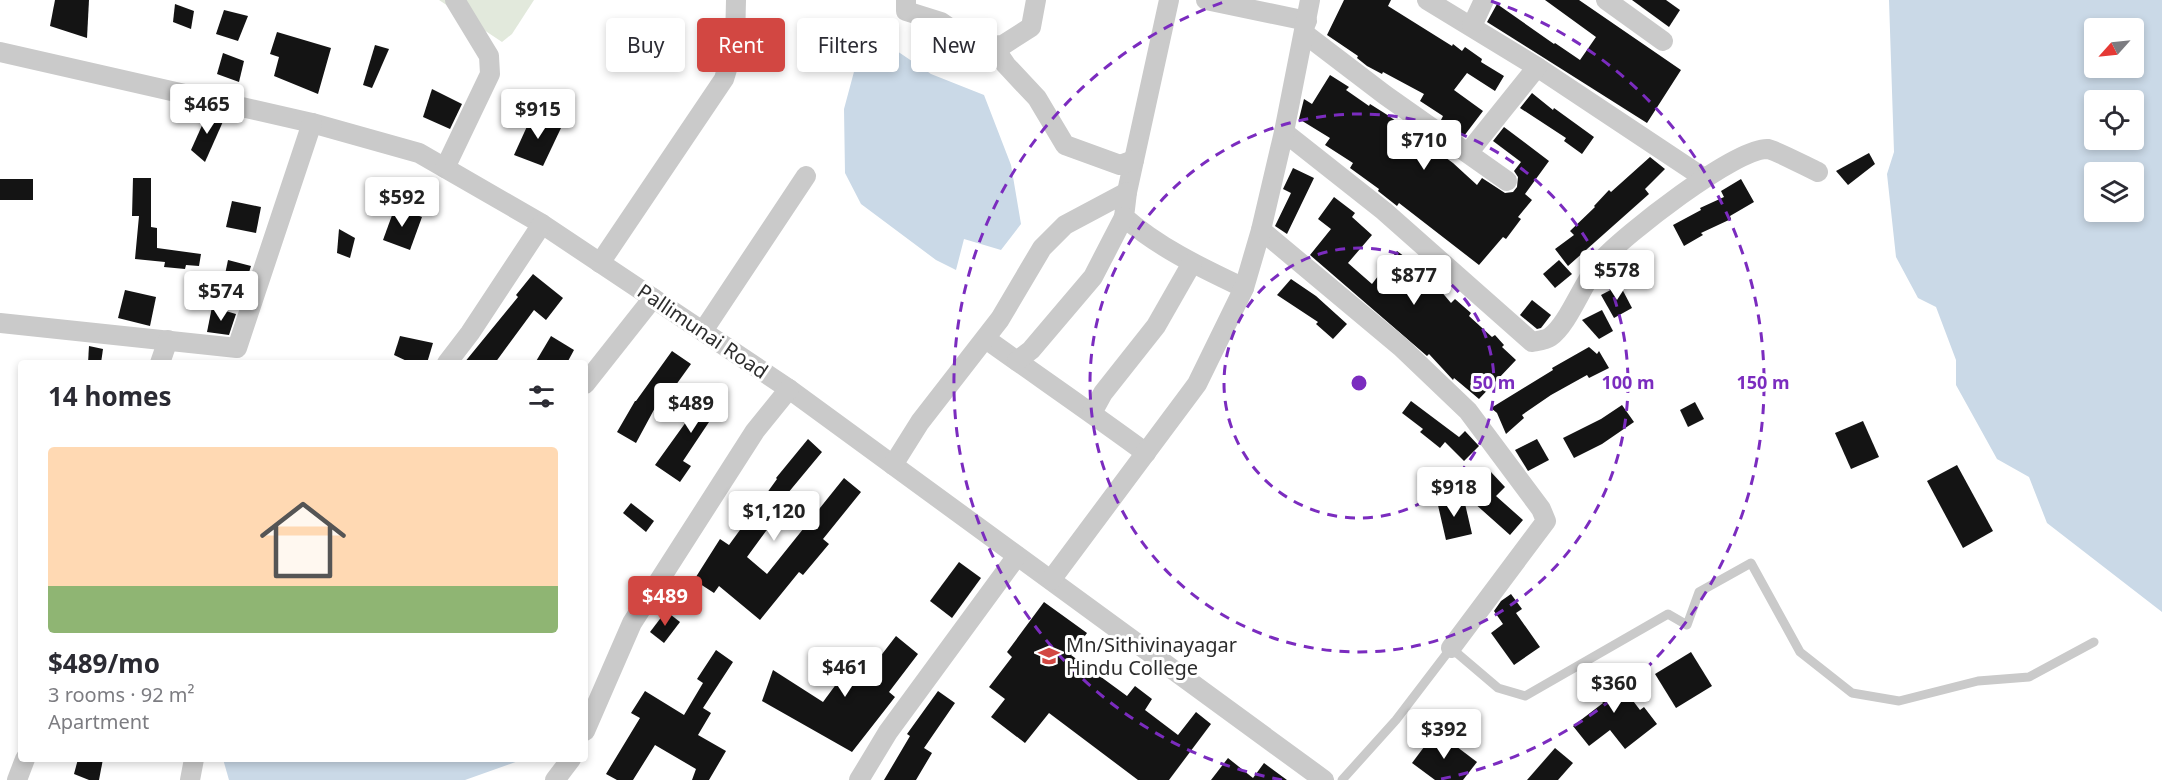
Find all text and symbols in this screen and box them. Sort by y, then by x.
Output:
chip: Buy [606,18,685,72]
chip: Rent [697,18,785,72]
chip: Filters [797,18,899,72]
chip: New [911,18,997,72]
north arrow [2084,18,2144,78]
map controls [2084,18,2144,222]
pin: $465 [171,84,243,135]
pin: $915 [502,89,574,140]
text: $465 [184,90,230,117]
button: locate [2084,90,2144,150]
text: $915 [515,95,561,122]
pin: $710 [1388,120,1460,171]
text: $710 [1401,126,1447,153]
button: layers [2084,162,2144,222]
pin: $592 [366,177,438,228]
text: $592 [379,183,425,210]
pin: $578 [1581,250,1653,301]
pin: $877 [1378,255,1450,306]
text: $578 [1594,256,1640,283]
text: $877 [1391,261,1437,288]
pin: $574 [185,271,257,322]
text: $574 [198,277,244,304]
street label: Pallimunai Road [632,277,774,385]
text: 50 m [1473,370,1515,394]
text: 100 m [1601,370,1655,394]
text: 150 m [1736,370,1790,394]
centre of rings [1349,373,1369,393]
text: 14 homes [48,378,172,414]
icon: filters [525,380,558,413]
pin: $489 [655,383,727,434]
text: $489 [668,389,714,416]
pin: $918 [1418,467,1490,518]
text: $918 [1431,473,1477,500]
icon: home [249,486,357,594]
pin: $1,120 [725,491,823,542]
text: $1,120 [743,497,805,524]
pin: $489 [629,576,701,627]
text: $489 [642,582,688,609]
place label: Mn/Sithivinayagar Hindu College [1066,631,1237,681]
school or university icon: Mn/Sithivinayagar Hindu College [1037,644,1061,668]
text: $489/mo [48,645,160,681]
pin: $461 [809,647,881,698]
text: $461 [822,653,868,680]
pin: $360 [1578,663,1650,714]
text: $360 [1591,669,1637,696]
text: 3 rooms · 92 m² [48,681,195,708]
text: Apartment [48,708,149,735]
pin: $392 [1408,709,1480,760]
text: $392 [1421,715,1467,742]

